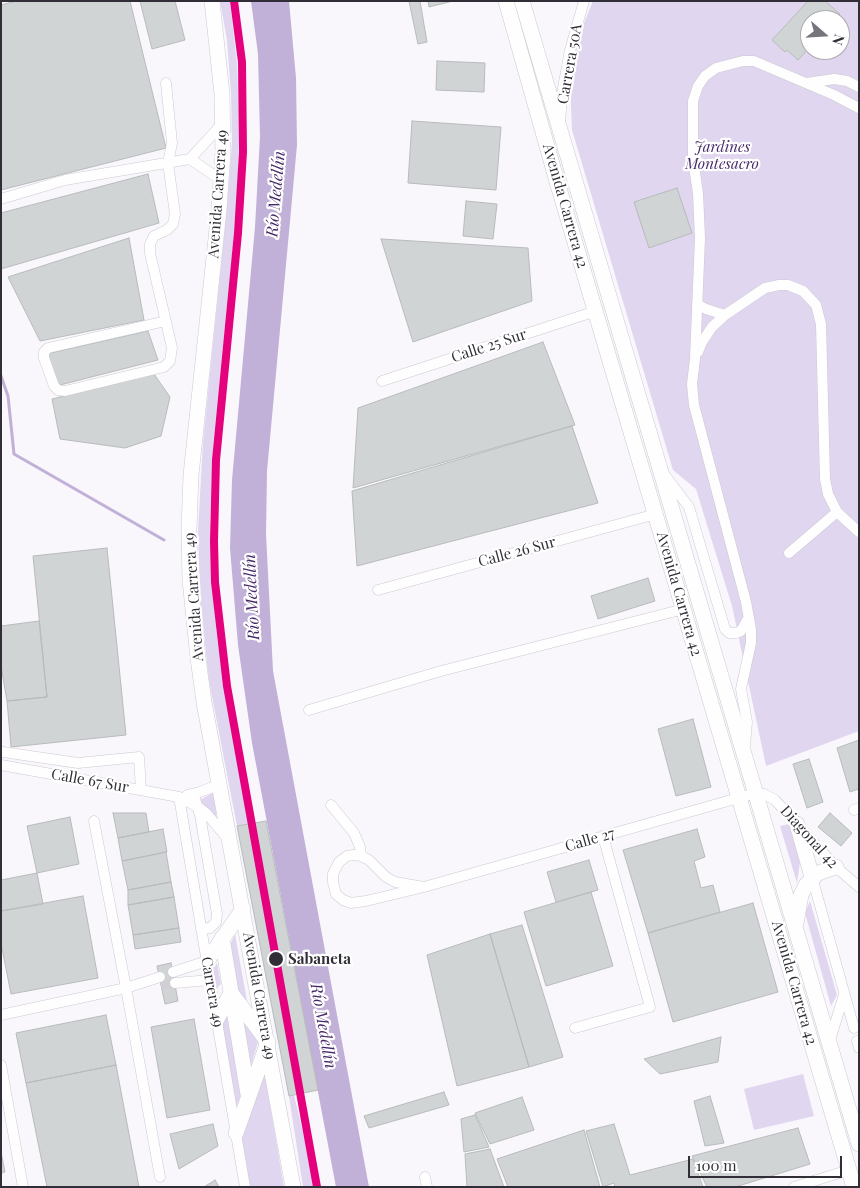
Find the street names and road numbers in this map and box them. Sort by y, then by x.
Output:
street label: Carrera 50A [554,23,586,105]
street label: Avenida Carrera 49 [205,129,231,259]
street label: Avenida Carrera 42 [539,142,591,270]
street label: Calle 25 Sur [449,325,529,367]
street label: Avenida Carrera 42 [653,530,705,658]
street label: Avenida Carrera 49 [181,532,207,662]
street label: Calle 26 Sur [476,533,558,571]
street label: Calle 67 Sur [50,765,130,797]
street label: Diagonal 42 [776,802,842,872]
street label: Calle 27 [563,824,617,856]
street label: Avenida Carrera 42 [768,919,820,1047]
street label: Avenida Carrera 49 [239,931,279,1061]
street label: Carrera 49 [197,955,227,1029]

